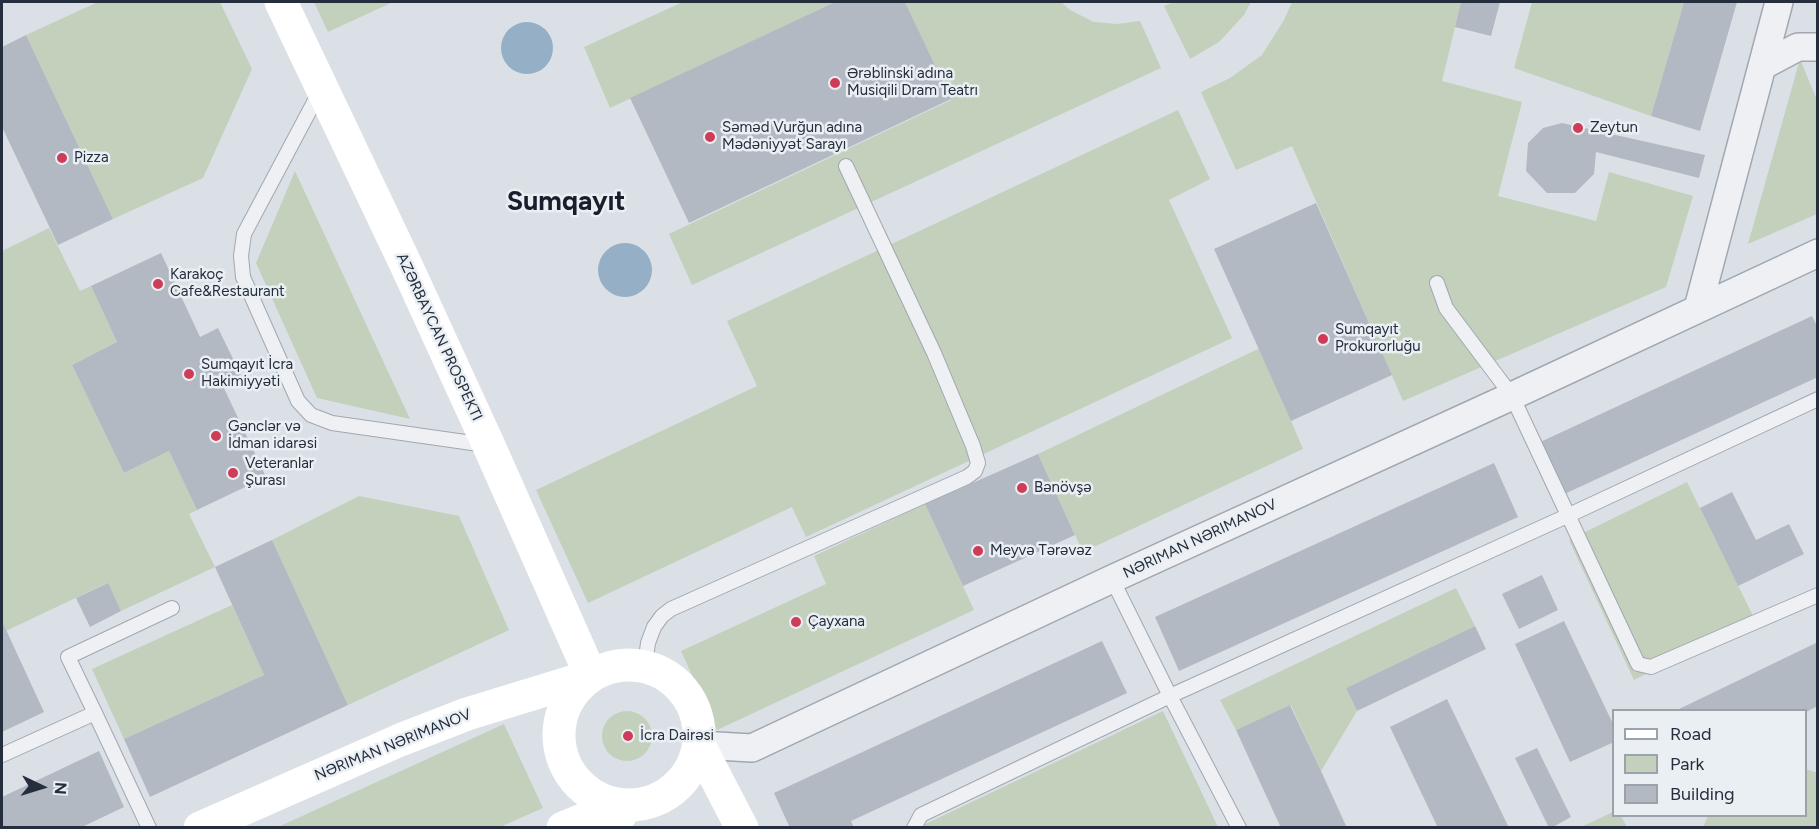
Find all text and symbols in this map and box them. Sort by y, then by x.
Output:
place label: Ərəblinski adına Musiqili Dram Teatrı [847,65,978,100]
marker: Ərəblinski adına Musiqili Dram Teatrı [828,76,842,90]
place label: Səməd Vurğun adına Mədəniyyət Sarayı [722,119,862,154]
place label: Zeytun [1590,119,1638,137]
marker: Zeytun [1571,121,1585,135]
marker: Səməd Vurğun adına Mədəniyyət Sarayı [703,130,717,144]
place label: Pizza [74,149,109,167]
marker: Pizza [55,151,69,165]
district label: Sumqayıt [507,186,625,218]
street label: AZƏRBAYCAN PROSPEKTI [392,250,486,424]
place label: Karakoç Cafe&Restaurant [170,266,285,301]
marker: Karakoç Cafe&Restaurant [151,277,165,291]
place label: Sumqayıt Prokurorluğu [1335,321,1421,356]
marker: Sumqayıt Prokurorluğu [1316,332,1330,346]
place label: Sumqayıt İcra Hakimiyyəti [201,356,293,391]
marker: Sumqayıt İcra Hakimiyyəti [182,367,196,381]
place label: Gənclər və İdman idarəsi [228,418,317,453]
marker: Gənclər və İdman idarəsi [209,429,223,443]
place label: Veteranlar Şurası [245,455,314,490]
marker: Veteranlar Şurası [226,466,240,480]
place label: Bənövşə [1034,479,1092,497]
marker: Bənövşə [1015,481,1029,495]
street label: NƏRIMAN NƏRIMANOV [1120,496,1280,582]
place label: Meyvə Tərəvəz [990,542,1092,560]
marker: Meyvə Tərəvəz [971,544,985,558]
place label: Çayxana [808,613,865,631]
marker: Çayxana [789,615,803,629]
street label: NƏRIMAN NƏRIMANOV [312,705,474,785]
legend [1612,709,1807,817]
text: Road [1670,723,1711,745]
place label: İcra Dairəsi [640,727,714,745]
marker: İcra Dairəsi [621,729,635,743]
text: Park [1670,753,1704,775]
north arrow [12,757,72,817]
text: N [51,781,70,795]
text: Building [1670,783,1735,805]

